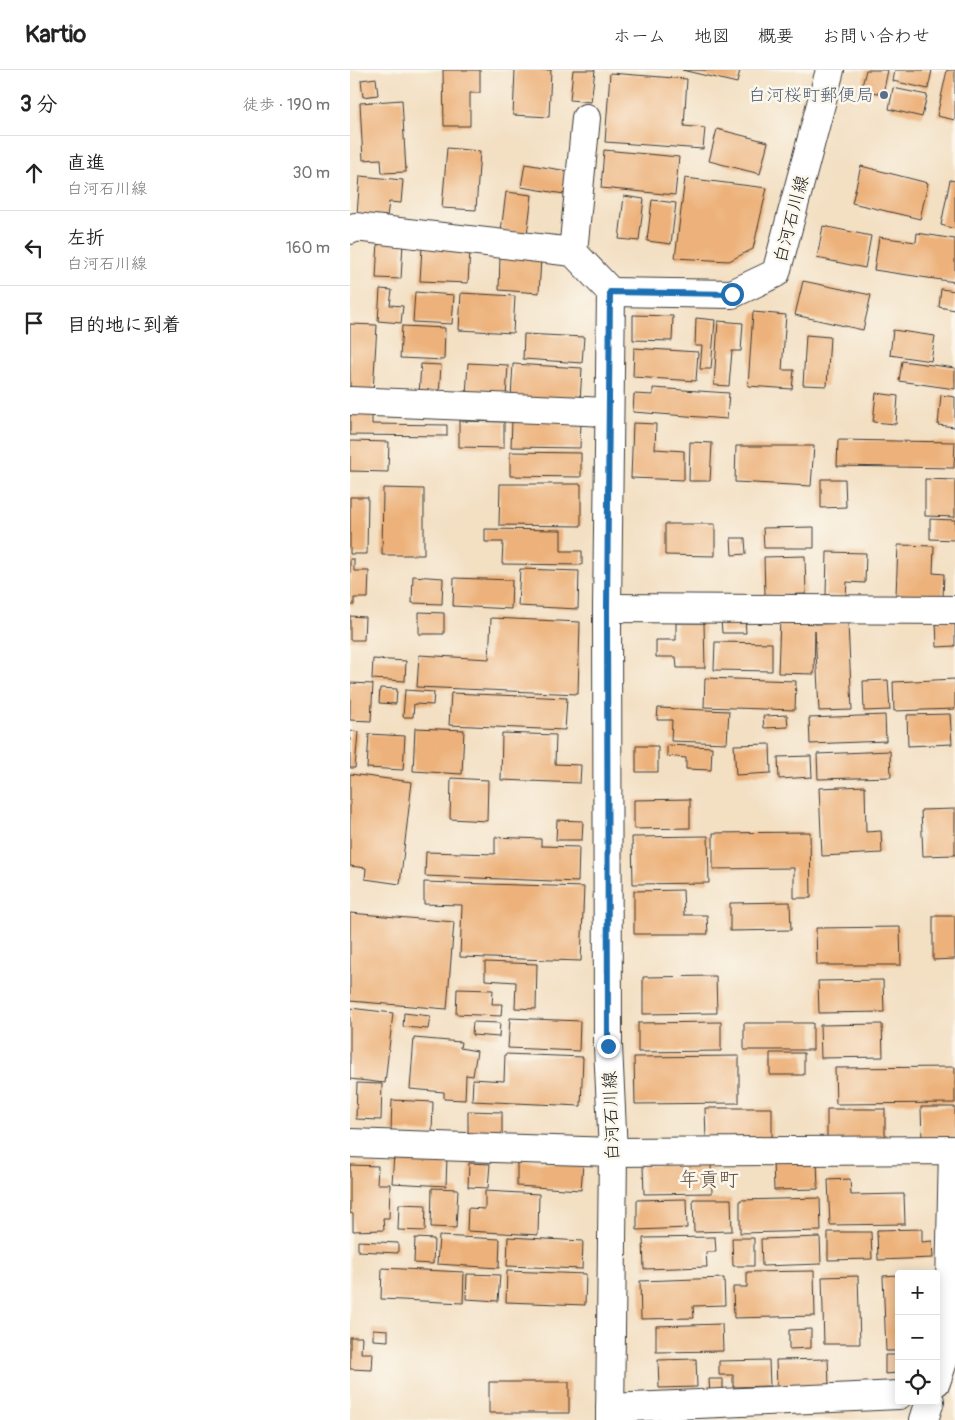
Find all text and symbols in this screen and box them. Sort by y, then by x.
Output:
text: Kartio [25,20,86,49]
text: ホーム [613,25,666,48]
text: 地図 [694,25,730,48]
text: 概要 [758,25,794,48]
text: お問い合わせ [822,25,930,48]
place label: 白河桜町郵便局 [748,84,874,107]
marker: 白河桜町郵便局 [878,89,890,101]
text: 3 分 [20,91,57,118]
text: 徒歩 · 190 m [243,95,330,115]
text: 直進 [67,151,105,175]
icon: ahead [20,159,48,187]
text: 30 m [292,163,330,183]
street label: 白河石川線 [769,173,814,266]
text: 白河石川線 [67,179,147,199]
text: 左折 [67,226,105,250]
icon: left [20,234,48,262]
text: 160 m [286,238,330,258]
text: 白河石川線 [67,254,147,274]
route start [721,283,744,306]
icon: arrive [20,309,48,337]
text: 目的地に到着 [67,313,181,337]
route end [597,1035,620,1058]
street label: 白河石川線 [598,1071,625,1161]
district label: 年貢町 [679,1167,739,1192]
map controls [895,1270,940,1405]
button: + [895,1270,940,1315]
button: − [895,1315,940,1360]
button: locate [895,1360,940,1405]

